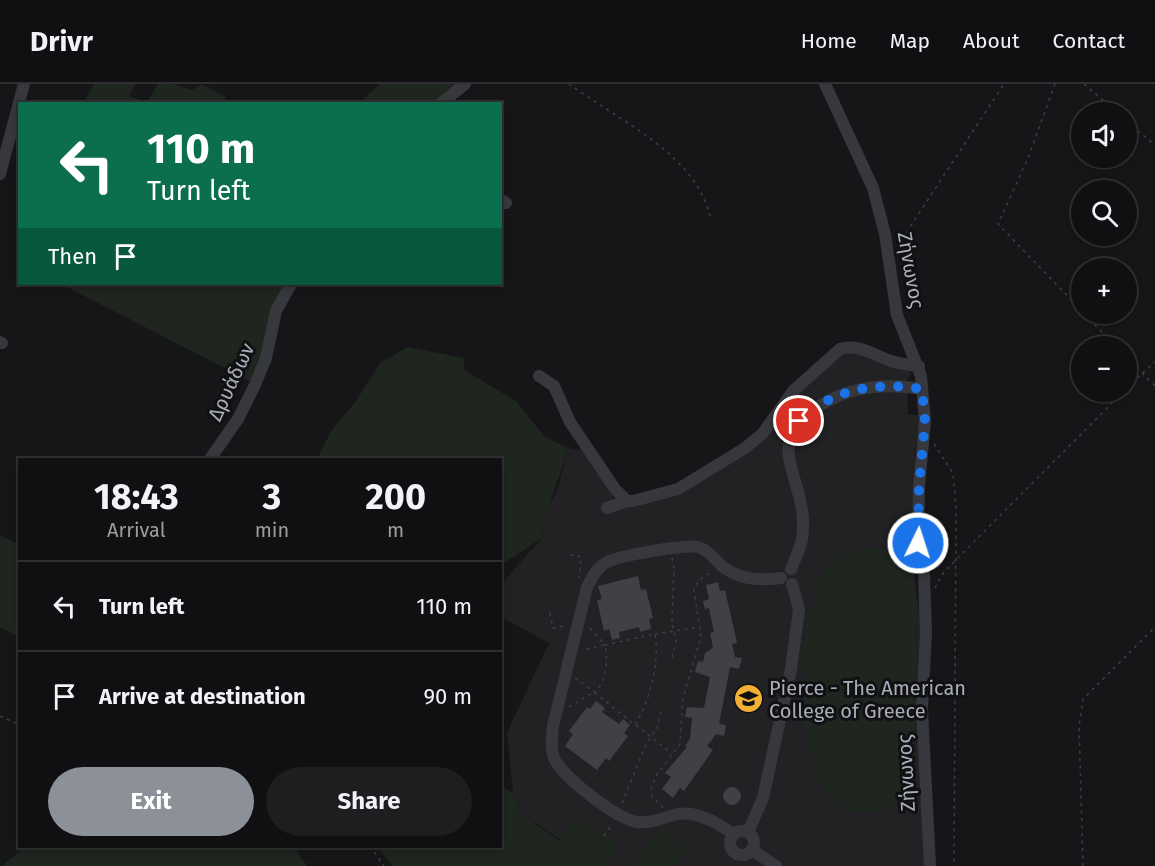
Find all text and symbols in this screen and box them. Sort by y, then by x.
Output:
text: Drivr [30,25,93,58]
text: Home [801,28,857,54]
text: Map [890,28,930,54]
text: About [963,28,1020,54]
text: Contact [1053,28,1125,54]
map controls [1071,102,1137,402]
button: sound [1071,102,1137,168]
text: 110 m [147,124,255,174]
icon: left [48,126,126,204]
text: Turn left [147,175,250,207]
button: search [1071,180,1137,246]
street label: Ζήνωνος [892,230,930,310]
icon: arrive [109,240,142,273]
text: Then [48,243,97,270]
button: + [1071,258,1137,324]
button: − [1071,336,1137,402]
street label: Δρυάδων [203,339,260,425]
pin [773,395,824,446]
icon: arrive [782,404,815,437]
text: 18:43 [94,475,179,519]
text: 3 [263,475,281,519]
text: 200 [365,475,426,519]
position arrow [886,511,950,575]
text: Arrival [107,518,166,542]
text: min [255,518,289,542]
text: m [387,518,404,542]
icon: left [48,590,81,623]
text: Turn left [99,593,184,620]
text: 110 m [416,593,472,620]
place label: Pierce - The American College of Greece [769,676,966,723]
icon: arrive [48,680,81,713]
text: Arrive at destination [99,683,306,710]
text: 90 m [423,683,472,710]
school or university icon: Pierce - The American College of Greece [732,683,764,715]
street label: Ζήνωνος [892,734,920,812]
button: Exit [48,767,254,836]
button: Share [266,767,472,836]

